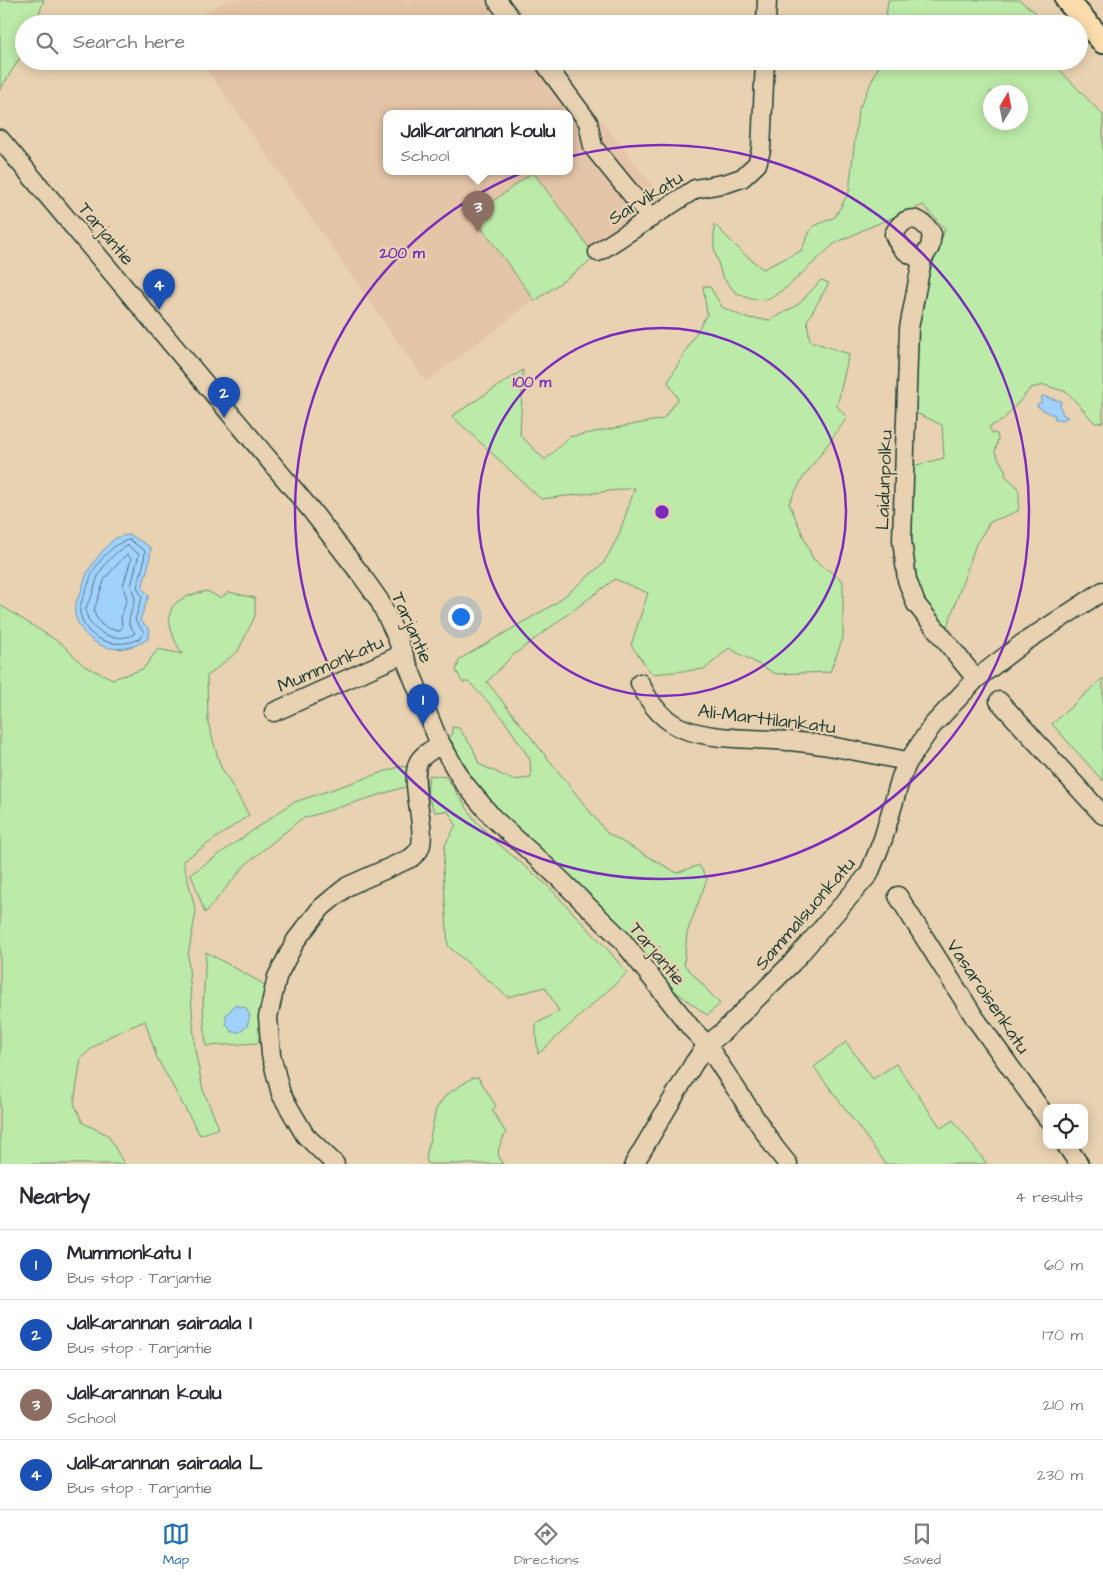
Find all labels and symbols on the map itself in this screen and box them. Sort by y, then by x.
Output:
north arrow [983,85,1028,130]
street label: Sarvikatu [603,164,689,232]
pin: 3 [462,191,494,232]
street label: Tarjantie [71,196,140,272]
text: 200 m [378,243,425,264]
pin: 4 [143,269,175,310]
text: 100 m [513,372,552,393]
pin: 2 [208,377,240,418]
street label: Laidunpolku [869,429,900,531]
centre of rings [653,503,671,521]
street label: Tarjantie [384,588,439,668]
your location [448,604,474,630]
street label: Mummonkatu [273,629,388,700]
pin: 1 [407,684,439,725]
street label: Ali-Marttilankatu [696,698,838,741]
street label: Sammalsuonkatu [748,851,862,976]
street label: Tarjantie [622,916,691,992]
street label: Vasaroisenkatu [939,934,1036,1060]

